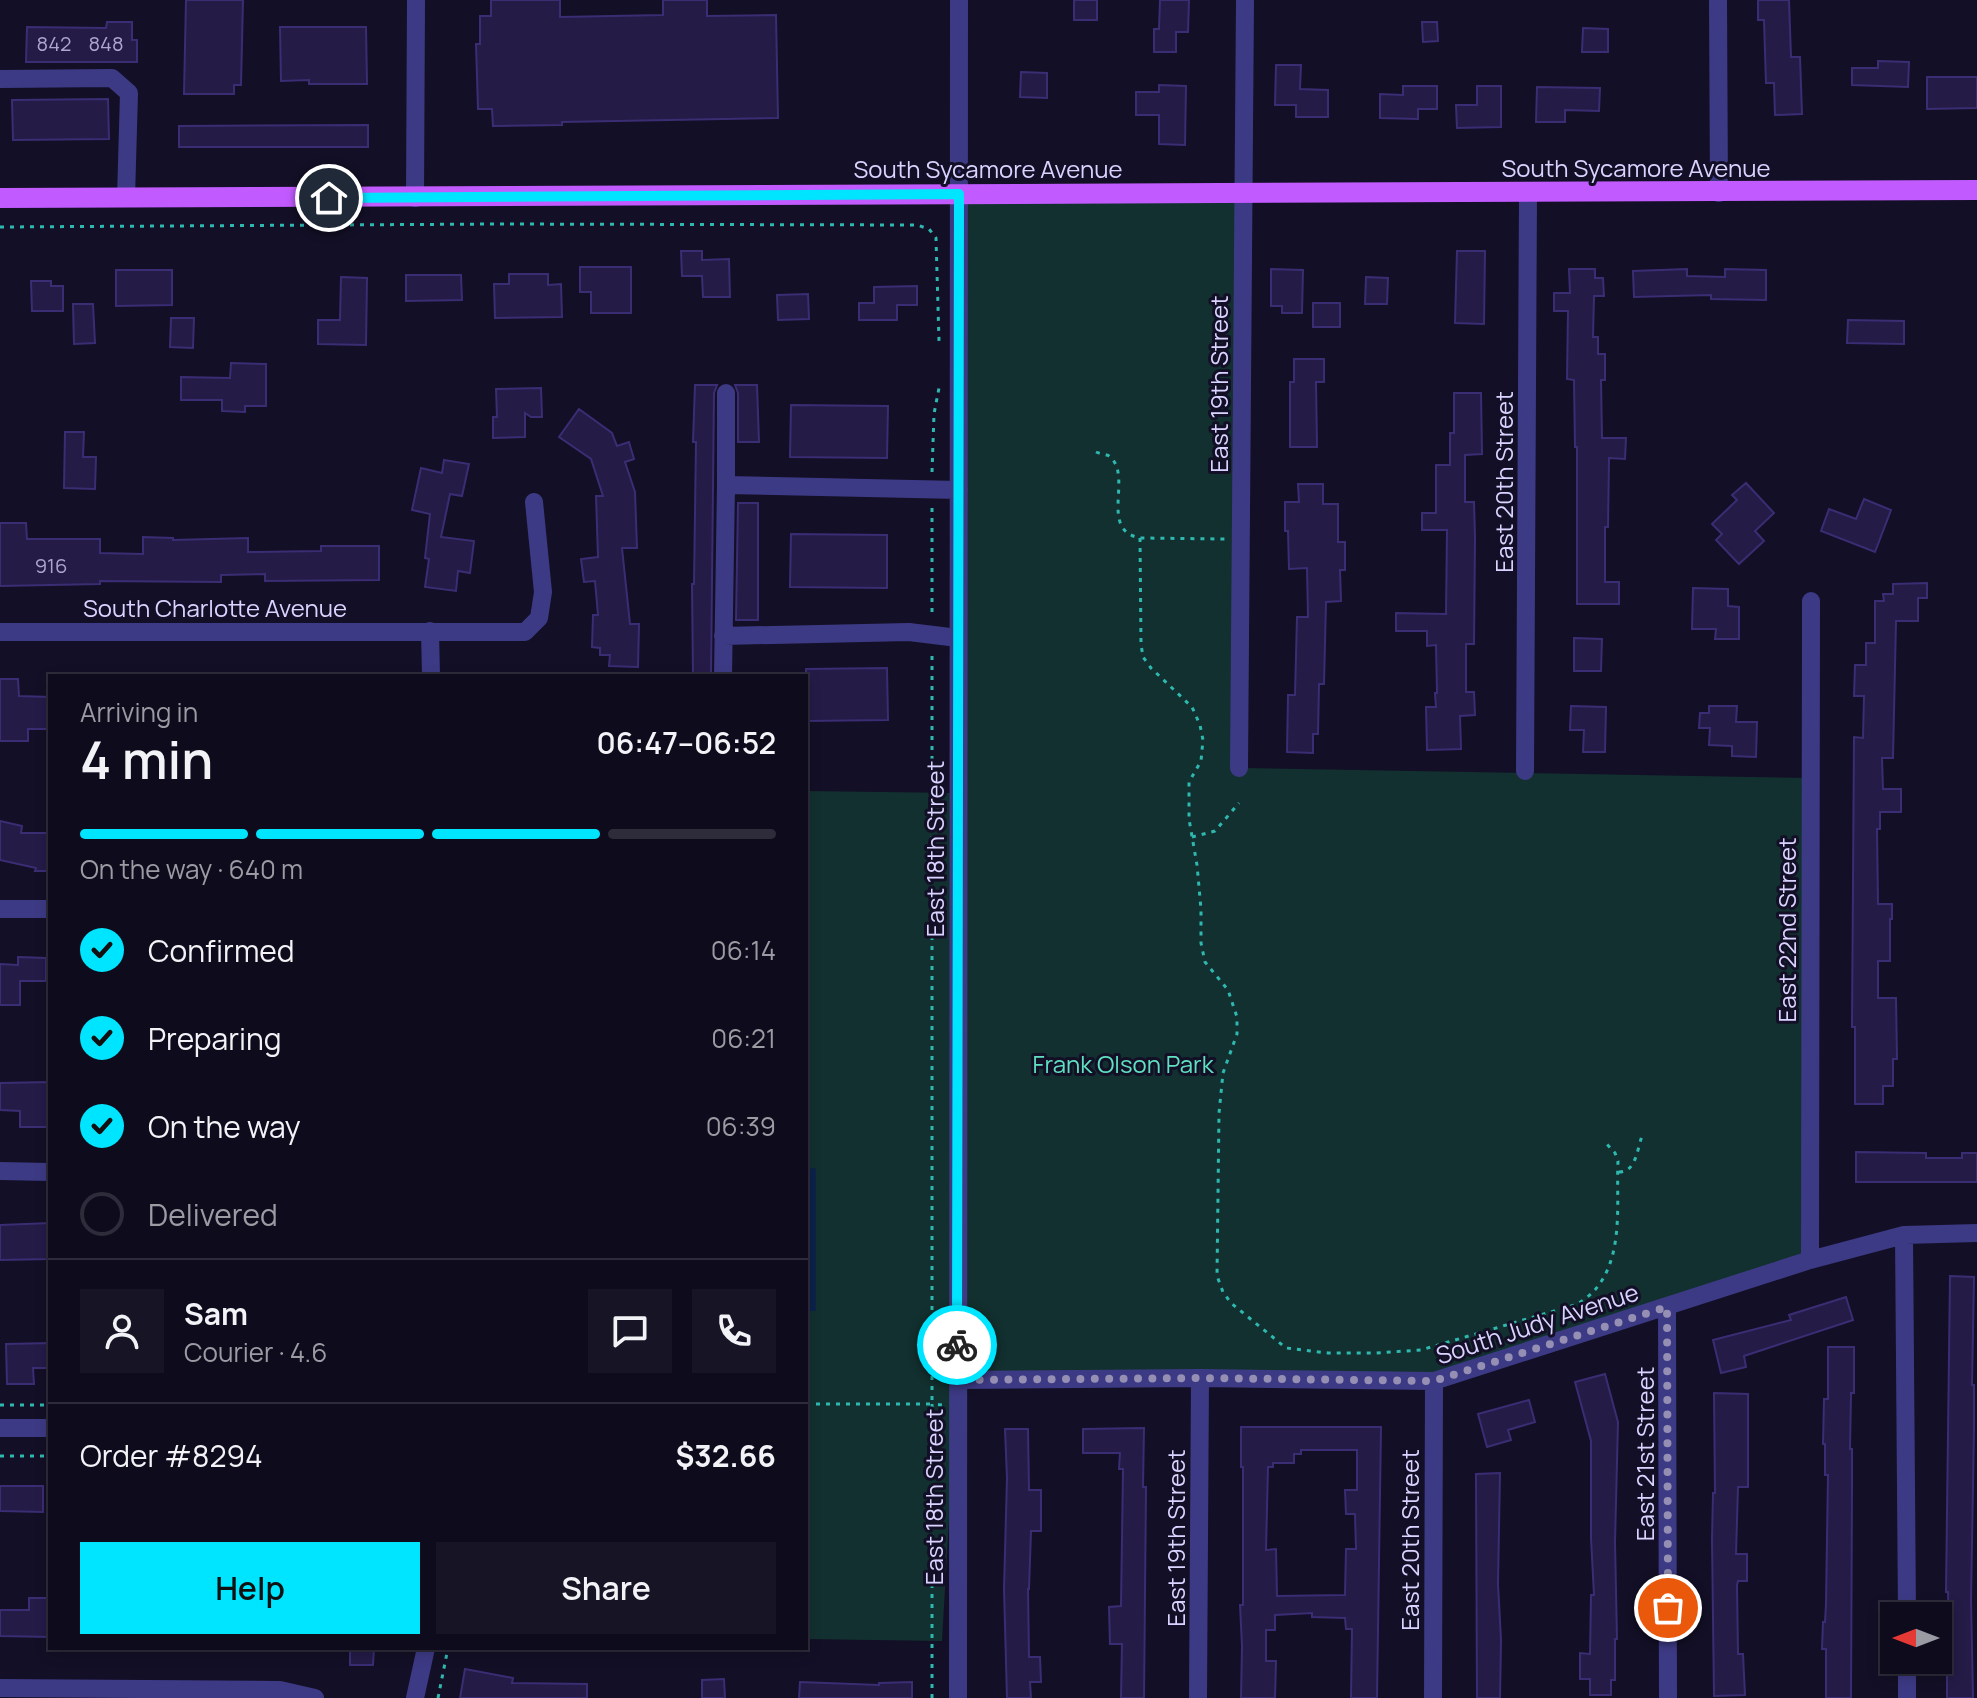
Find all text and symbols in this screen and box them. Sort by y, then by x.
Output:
house number: 842 [37,30,71,57]
house number: 848 [88,30,124,57]
street label: South Sycamore Avenue [1501,151,1771,184]
street label: South Sycamore Avenue [853,152,1123,185]
pin [295,164,363,232]
icon: home [307,176,351,220]
street label: East 19th Street [1202,295,1235,473]
street label: East 20th Street [1487,391,1520,573]
house number: 916 [35,552,67,579]
street label: South Charlotte Avenue [83,591,347,624]
text: Arriving in [80,694,198,730]
text: 06:47–06:52 [596,722,776,763]
text: 4 min [80,724,213,795]
street label: East 18th Street [918,761,951,937]
street label: East 22nd Street [1770,837,1803,1023]
text: On the way · 640 m [80,851,303,887]
icon: check [80,928,124,972]
text: Confirmed [148,930,295,971]
text: 06:14 [711,932,776,968]
icon: check [80,1016,124,1060]
text: Preparing [148,1018,282,1059]
text: 06:21 [711,1020,776,1056]
park label: Frank Olson Park [1032,1047,1215,1080]
icon: check [80,1104,124,1148]
text: On the way [148,1106,301,1147]
text: 06:39 [706,1108,776,1144]
text: Delivered [148,1194,278,1235]
street label: South Judy Avenue [1431,1275,1643,1371]
button: person [80,1289,164,1373]
button: chat [588,1289,672,1373]
button: phone [692,1289,776,1373]
text: Sam [184,1293,248,1334]
courier [917,1305,997,1385]
icon: bike [935,1323,979,1367]
text: Courier · 4.6 [184,1334,327,1370]
street label: East 21st Street [1628,1367,1661,1541]
street label: East 18th Street [917,1409,950,1585]
text: Order #8294 [80,1435,263,1476]
text: $32.66 [675,1435,776,1476]
street label: East 19th Street [1159,1449,1192,1627]
street label: East 20th Street [1393,1449,1426,1631]
button: Help [80,1542,420,1634]
button: Share [436,1542,776,1634]
pin [1634,1574,1702,1642]
icon: bag [1646,1586,1690,1630]
north arrow [1880,1602,1952,1674]
map controls [1880,1602,1952,1674]

